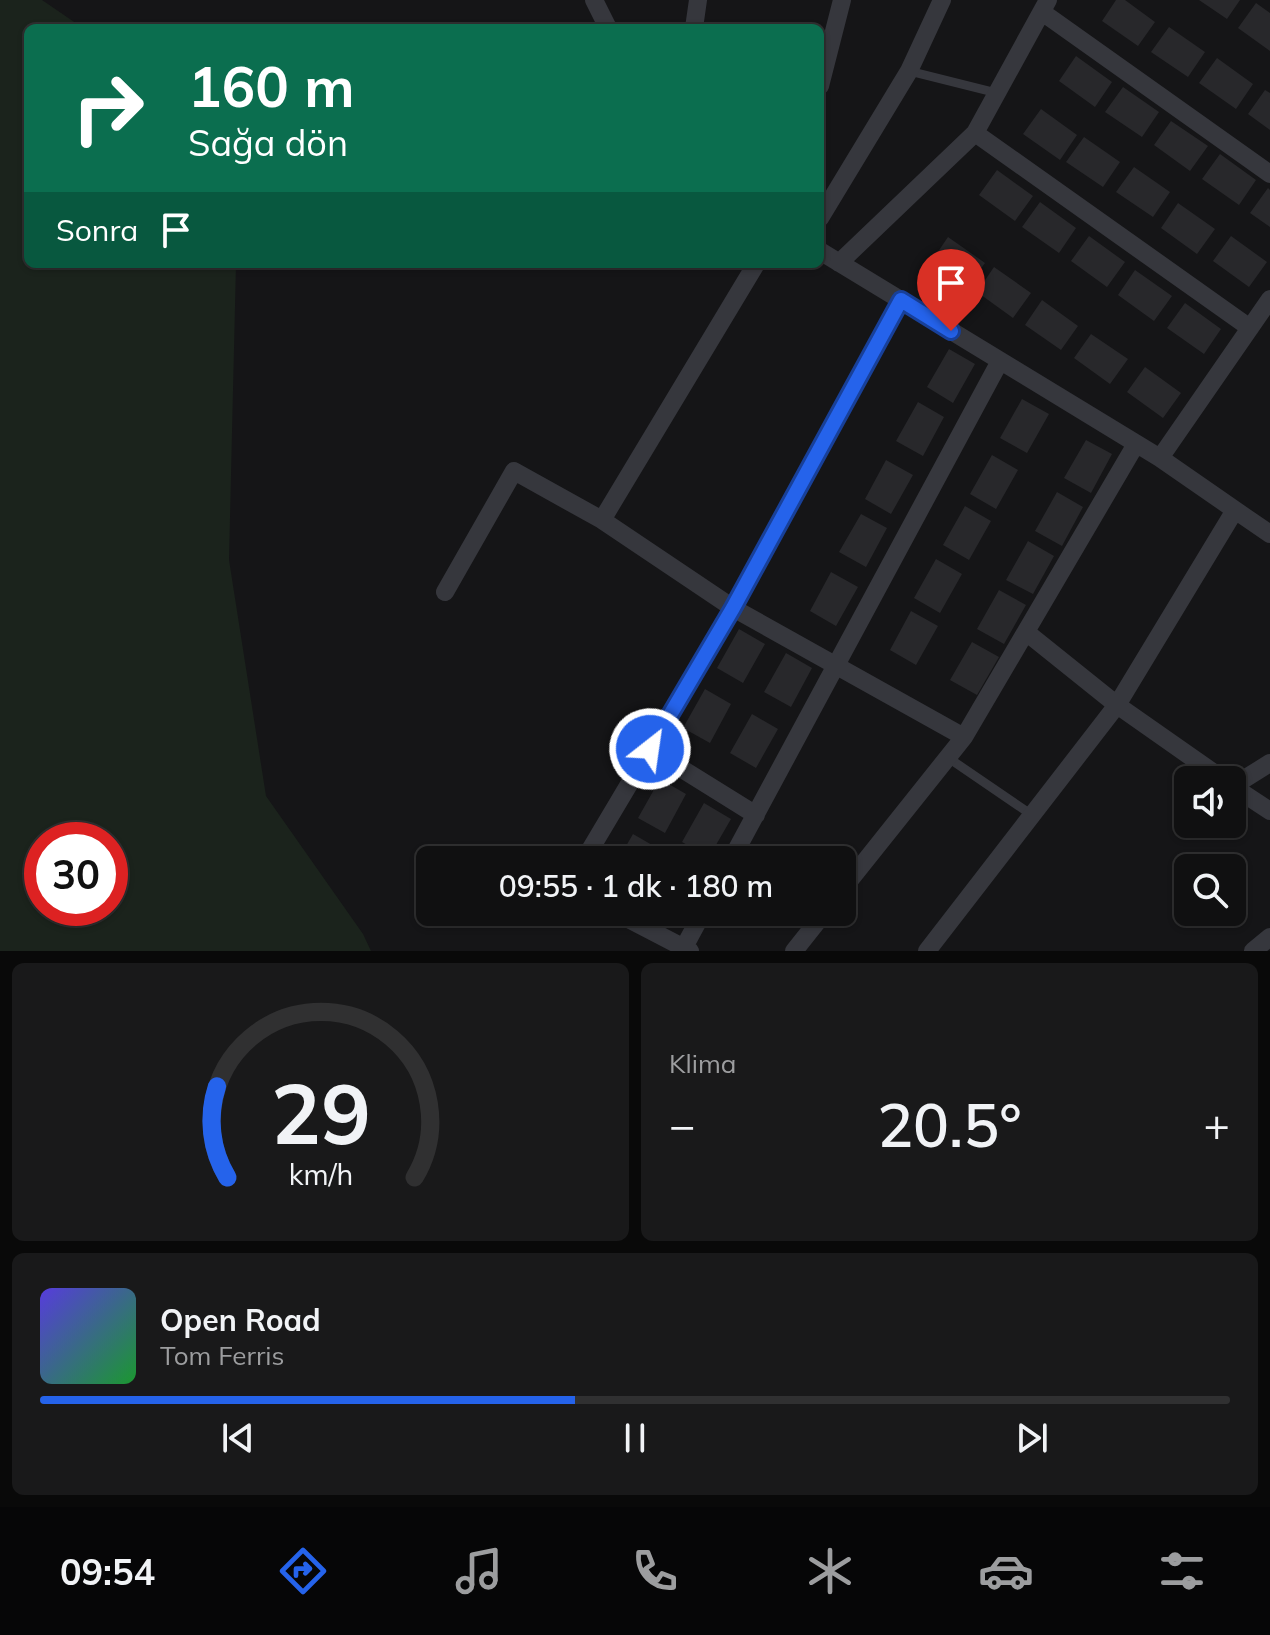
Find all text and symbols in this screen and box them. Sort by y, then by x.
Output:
text: 160 m [188,51,355,121]
icon: right [56,56,160,160]
text: Sağa dön [188,120,348,165]
icon: arrive [154,208,198,252]
text: Sonra [56,211,138,249]
pin [917,249,985,331]
icon: arrive [929,261,973,305]
position arrow [608,707,692,791]
map controls [1174,766,1246,926]
button: sound [1174,766,1246,838]
speed limit sign: 30 [24,822,128,926]
button: search [1174,854,1246,926]
text: 09:55 · 1 dk · 180 m [499,867,773,905]
text: Klima [669,1047,736,1080]
text: 29 [271,1060,370,1165]
text: 20.5° [877,1087,1022,1162]
text: − [669,1097,695,1152]
text: + [1204,1097,1230,1152]
text: km/h [288,1156,353,1192]
text: Open Road [160,1301,321,1339]
text: Tom Ferris [160,1339,284,1372]
icon: previous [216,1416,260,1460]
icon: pause [613,1416,657,1460]
icon: next [1010,1416,1054,1460]
icon: directions [275,1543,331,1599]
icon: music [451,1543,507,1599]
icon: phone [627,1543,683,1599]
icon: climate [802,1543,858,1599]
icon: car [978,1543,1034,1599]
icon: filters [1154,1543,1210,1599]
text: 09:54 [60,1549,155,1594]

